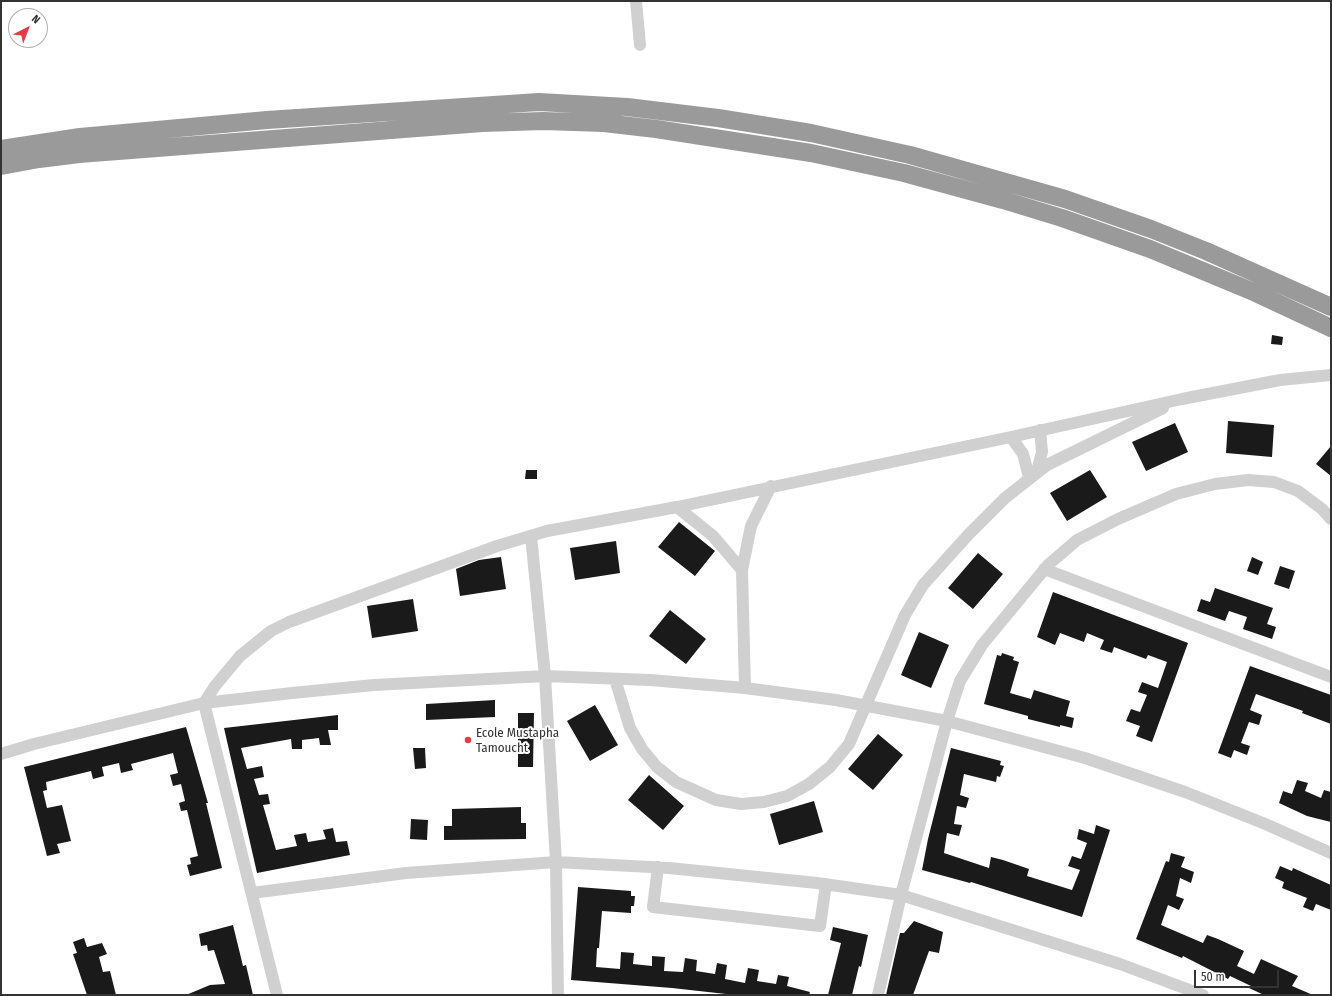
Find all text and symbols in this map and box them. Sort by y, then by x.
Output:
north arrow [8,8,48,48]
text: N [29,12,42,26]
place label: Ecole Mustapha Tamoucht [476,725,559,756]
marker: Ecole Mustapha Tamoucht [463,735,473,745]
scale bar [1196,962,1281,988]
text: 50 m [1201,970,1225,984]

